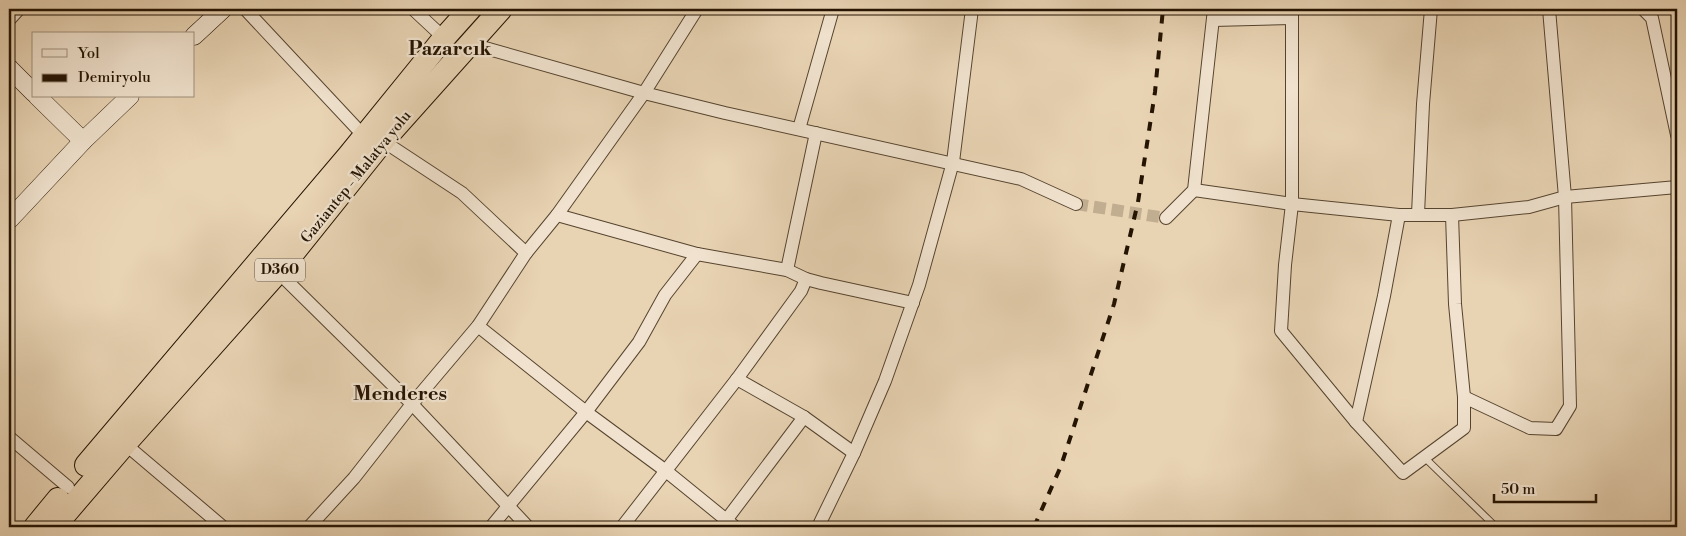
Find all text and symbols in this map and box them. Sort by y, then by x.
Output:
legend [32,32,195,98]
district label: Pazarcık [408,37,492,62]
text: Yol [77,44,100,63]
text: Demiryolu [78,68,151,87]
street label: Gaziantep - Malatya yolu [297,106,416,247]
road number: D360 [255,258,305,282]
district label: Menderes [353,382,447,407]
scale bar [1494,471,1596,503]
text: 50 m [1501,480,1535,499]

